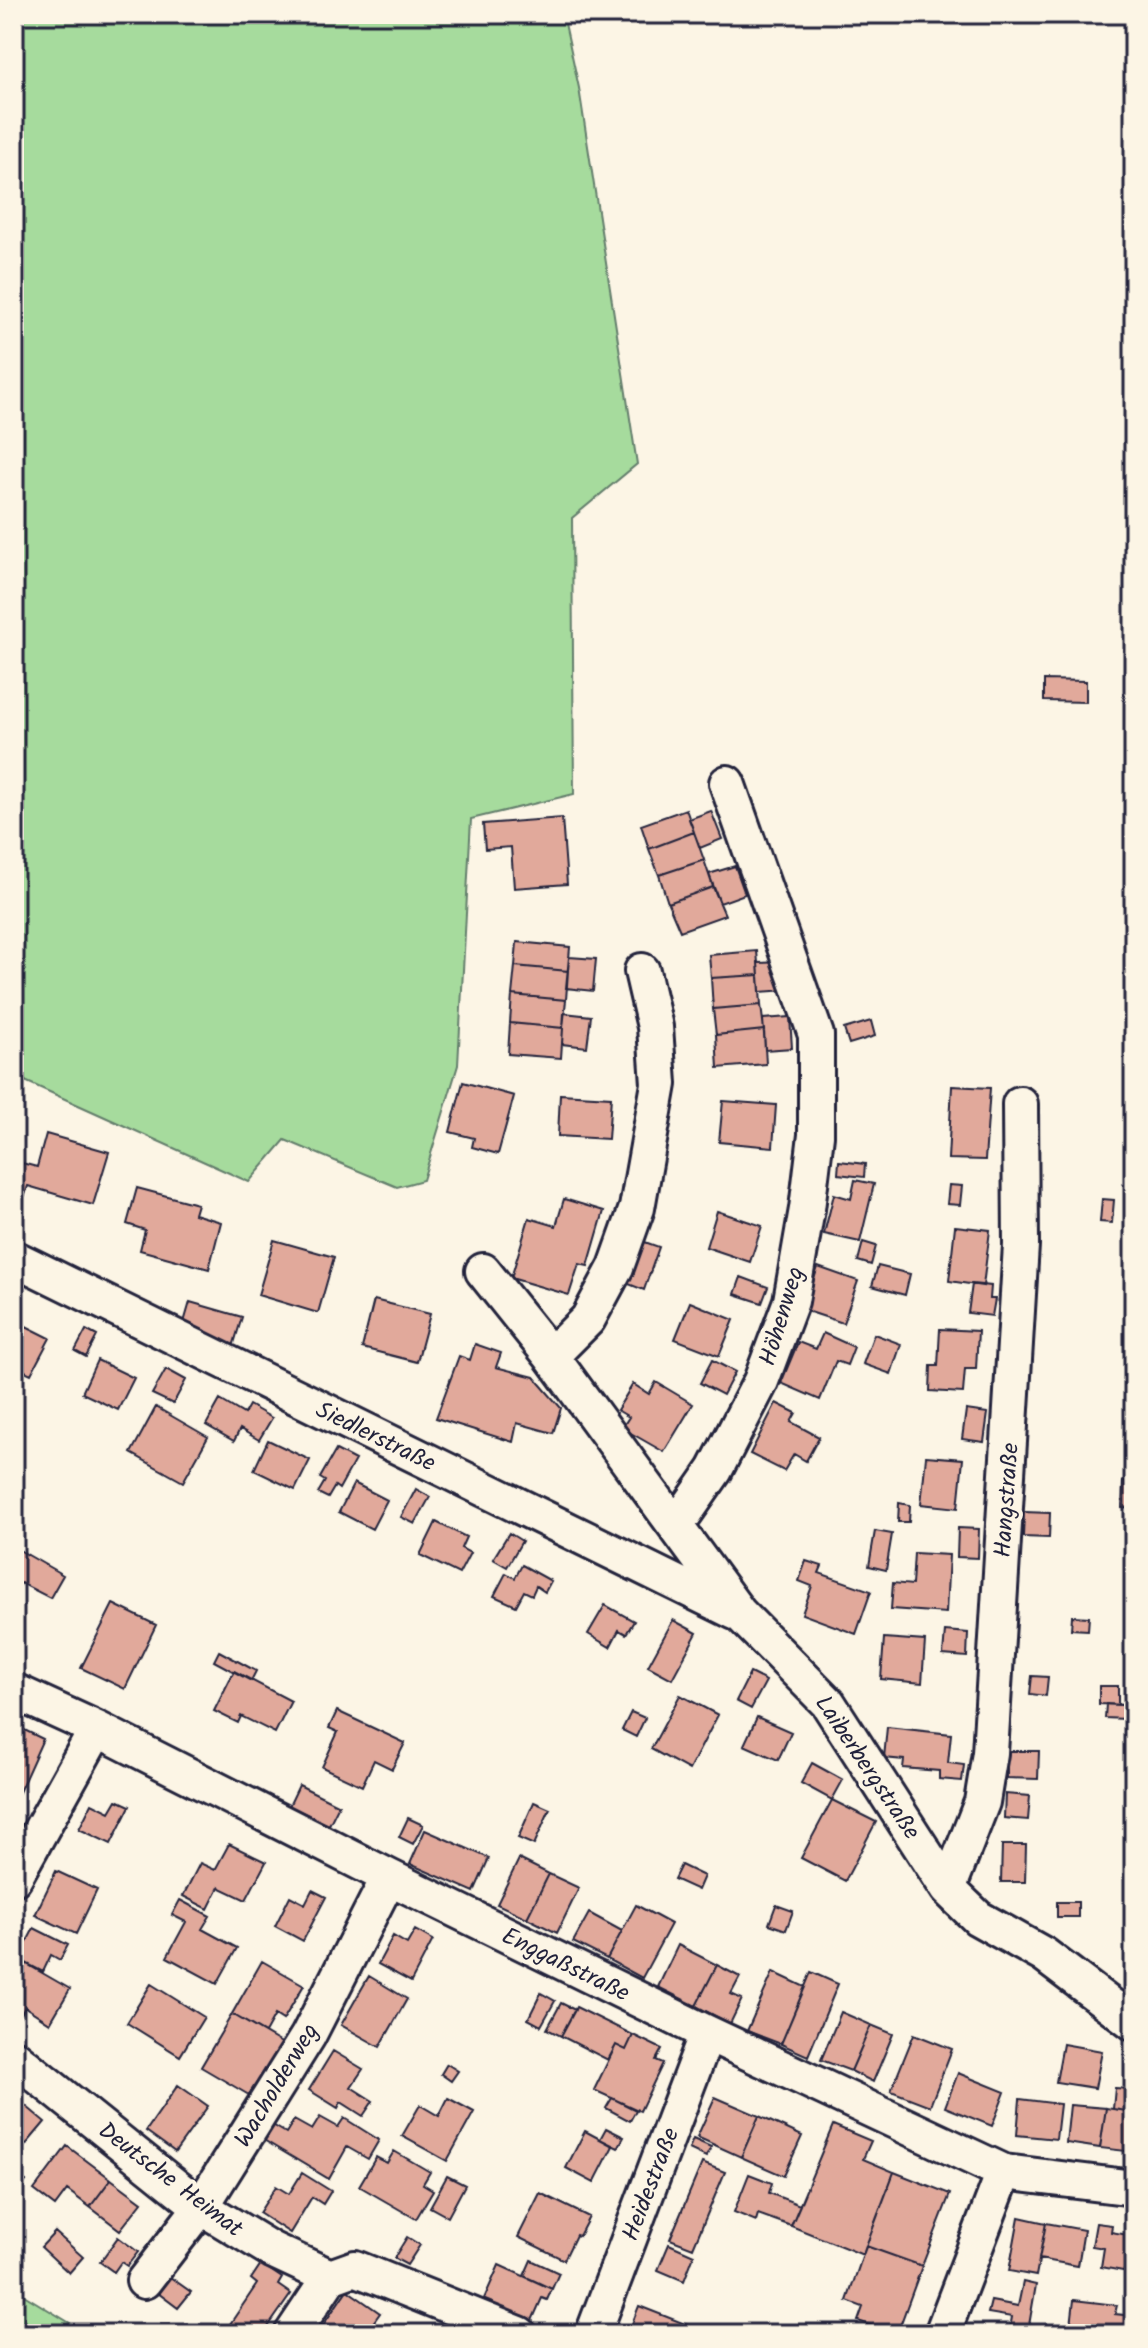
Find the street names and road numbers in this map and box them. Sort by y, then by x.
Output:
street label: Höhenweg [749,1262,816,1371]
street label: Siedlerstraße [309,1391,442,1483]
street label: Hangstraße [984,1441,1031,1559]
street label: Laiberbergstraße [804,1687,930,1848]
street label: Enggaßstraße [495,1917,636,2013]
street label: Wacholderweg [225,2016,330,2156]
street label: Deutsche Heimat [89,2112,252,2248]
street label: Heidestraße [612,2122,691,2247]

